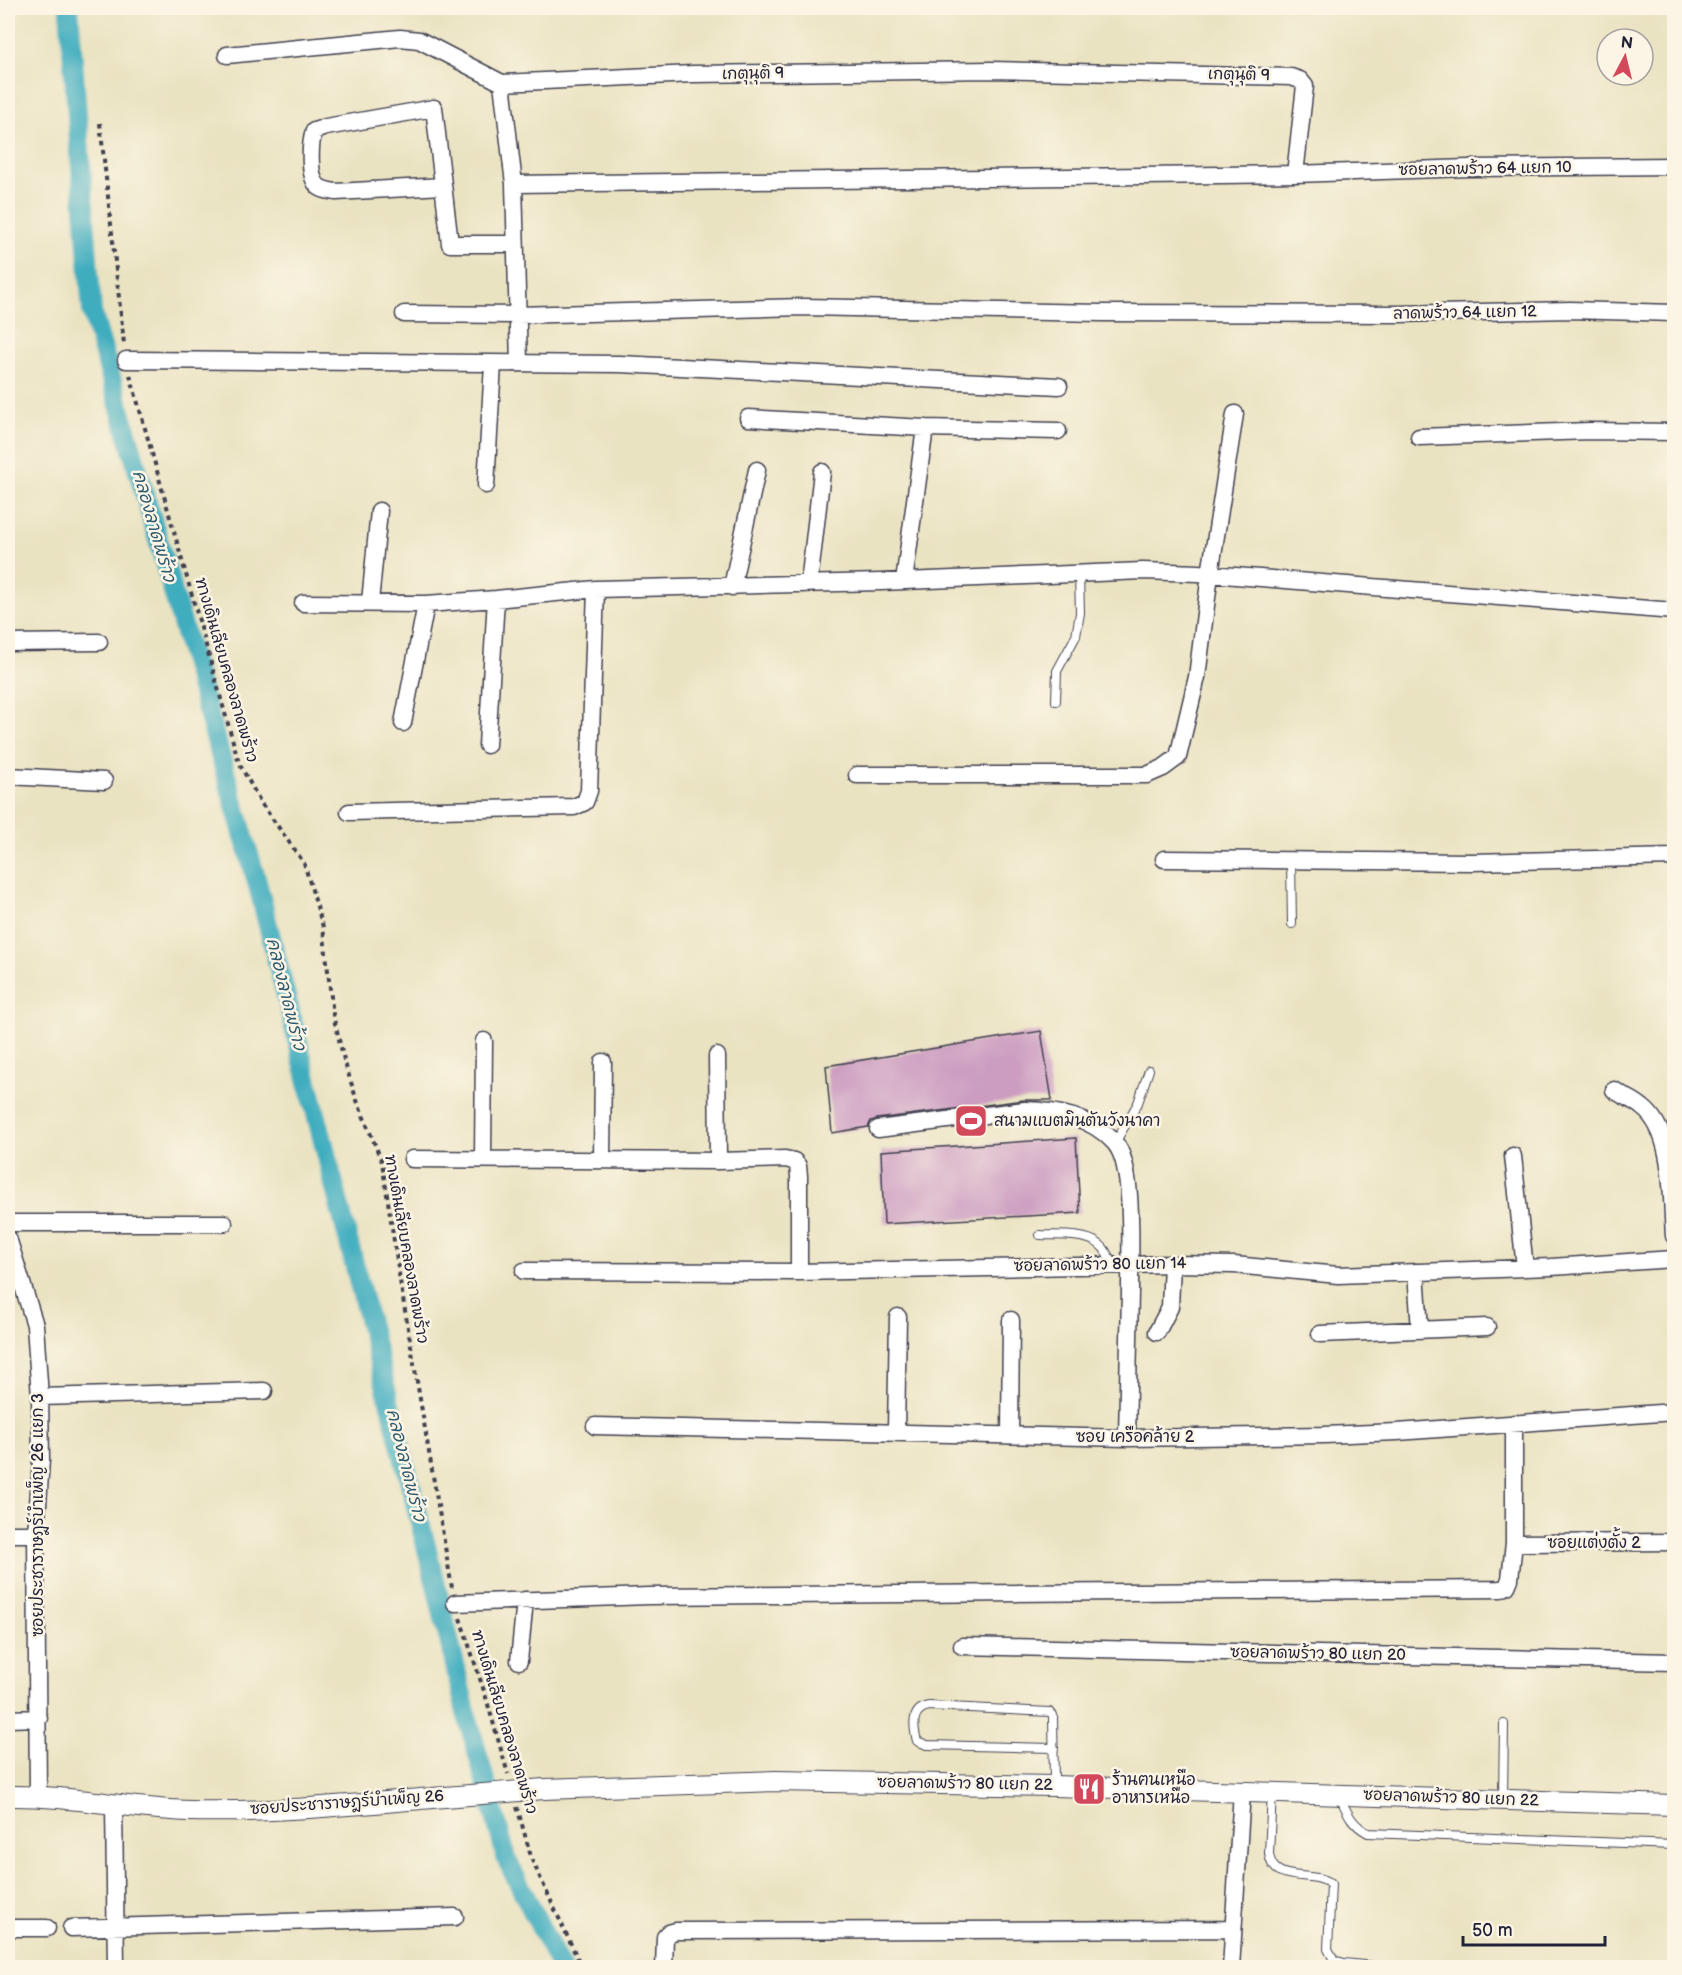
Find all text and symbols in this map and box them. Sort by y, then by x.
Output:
north arrow [1595,27,1655,87]
text: N [1620,33,1634,54]
street label: เกตุนุติ 9 [722,62,784,86]
street label: เกตุนุติ 9 [1208,63,1270,87]
street label: ซอยลาดพร้าว 64 แยก 10 [1398,156,1572,180]
street label: ลาดพร้าว 64 แยก 12 [1393,300,1537,324]
water label: คลองลาดพร้าว [128,467,182,586]
street label: ทางเดินเลียบคลองลาดพร้าว [190,575,263,765]
water label: คลองลาดพร้าว [262,935,313,1054]
sports icon: สนามแบตมินตันวังนาคา [953,1103,989,1139]
place label: สนามแบตมินตันวังนาคา [994,1110,1160,1131]
street label: ทางเดินเลียบคลองลาดพร้าว [380,1153,434,1345]
street label: ซอยลาดพร้าว 80 แยก 14 [1013,1252,1187,1276]
street label: ซอยประชาราษฎร์บำเพ็ญ 26 แยก 3 [26,1393,49,1637]
water label: คลองลาดพร้าว [382,1406,433,1525]
street label: ซอย เครือคล้าย 2 [1076,1425,1195,1447]
street label: ซอยแต่งตั้ง 2 [1547,1527,1641,1553]
street label: ทางเดินเลียบคลองลาดพร้าว [467,1627,543,1816]
street label: ซอยลาดพร้าว 80 แยก 20 [1230,1641,1406,1665]
place label: ร้านฅนเหนือ อาหารเหนือ [1112,1768,1196,1808]
street label: ซอยลาดพร้าว 80 แยก 22 [877,1771,1054,1795]
restaurant icon: ร้านฅนเหนือ อาหารเหนือ [1071,1771,1107,1807]
street label: ซอยลาดพร้าว 80 แยก 22 [1363,1783,1540,1811]
street label: ซอยประชาราษฎร์บำเพ็ญ 26 [249,1784,445,1820]
scale bar [1463,1909,1606,1947]
text: 50 m [1472,1920,1513,1941]

